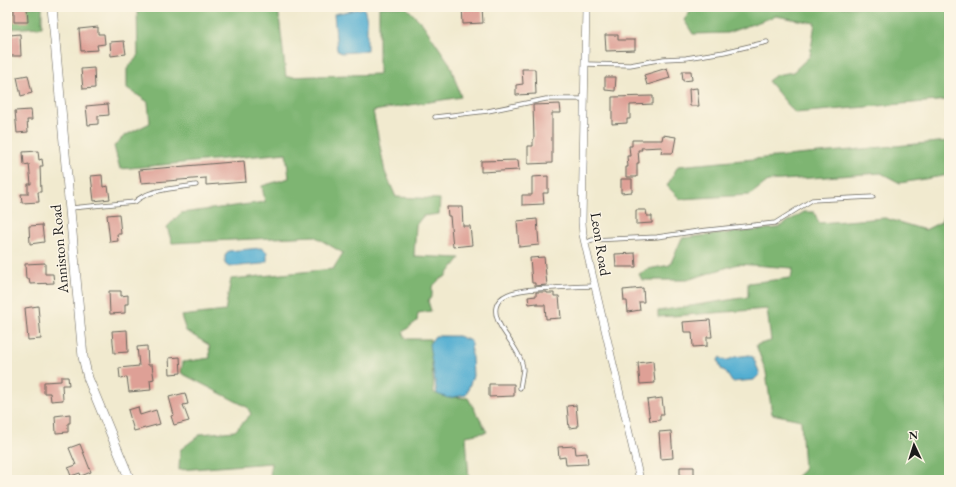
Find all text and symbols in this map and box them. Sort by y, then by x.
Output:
street label: Anniston Road [46,203,72,295]
street label: Leon Road [587,211,615,278]
north arrow [894,425,934,465]
text: N [908,428,918,442]

